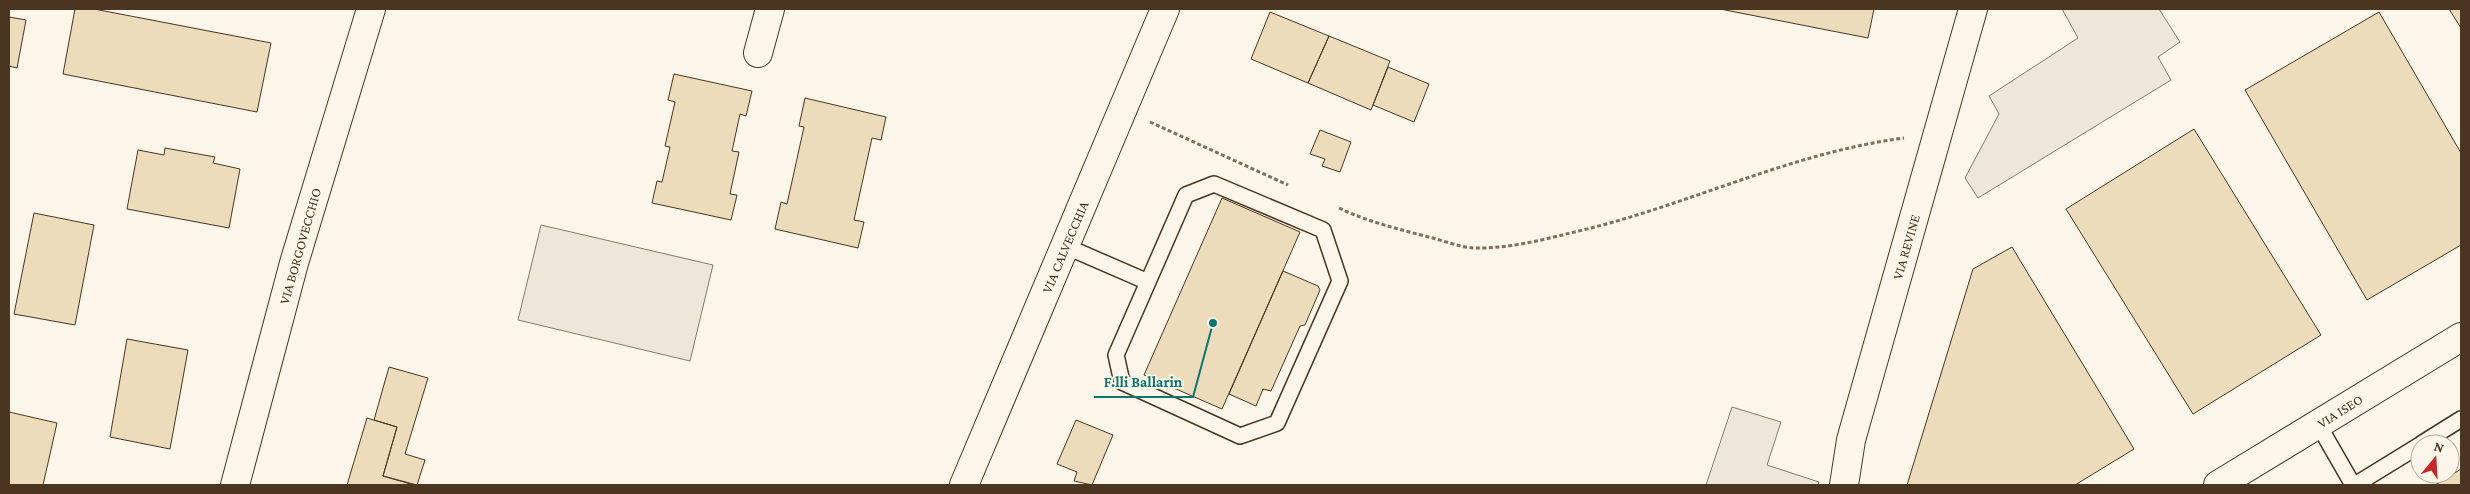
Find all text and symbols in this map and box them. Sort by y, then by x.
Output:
street label: VIA BORGOVECCHIO [276,186,324,306]
street label: VIA CALVECCHIA [1038,198,1092,295]
street label: VIA REVINE [1889,212,1923,281]
callout: F.lli Ballarin [1094,367,1193,397]
text: F.lli Ballarin [1104,374,1183,390]
street label: VIA ISEO [2314,391,2366,431]
north arrow [2410,434,2460,484]
text: N [2432,438,2446,456]

